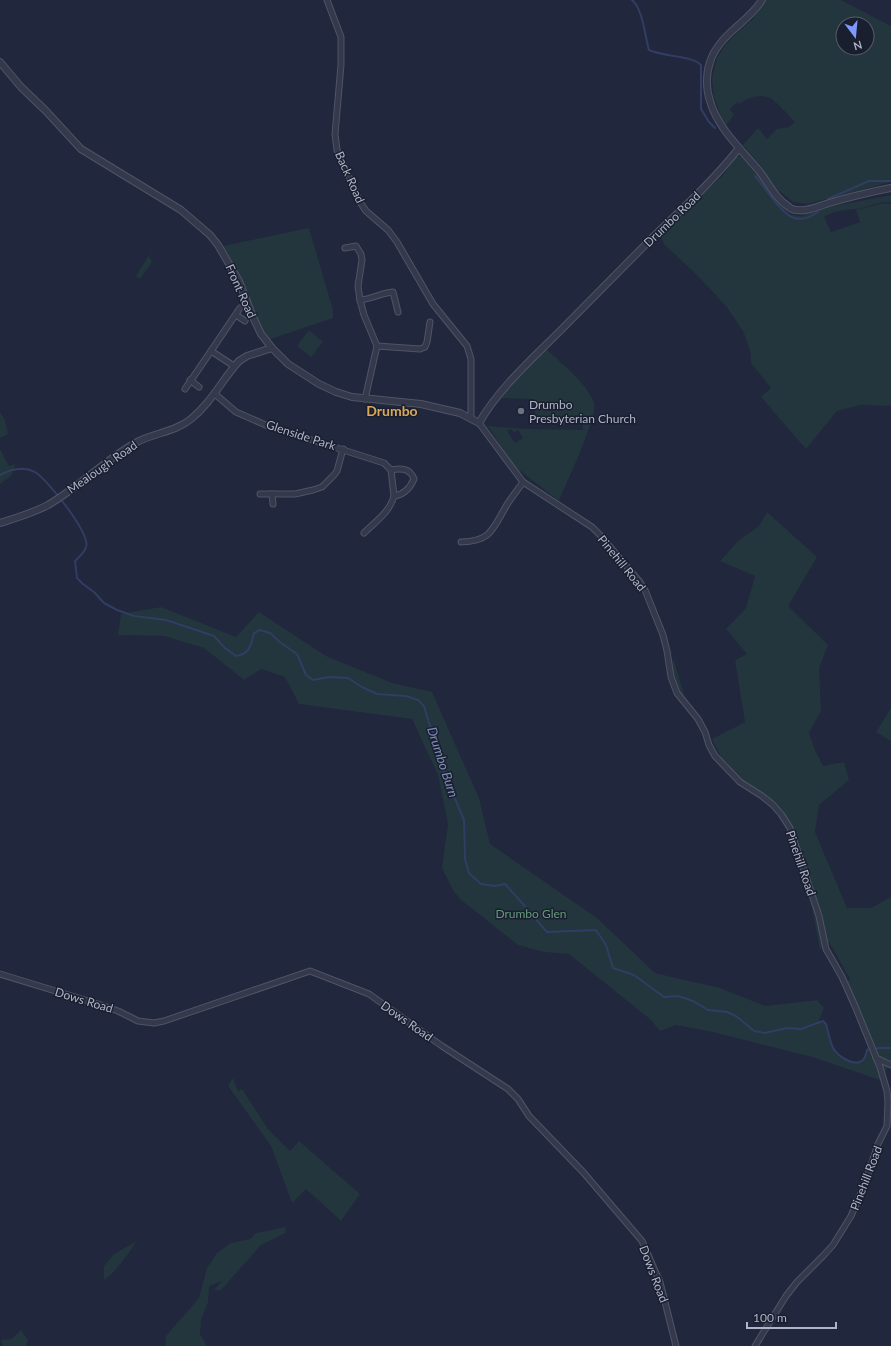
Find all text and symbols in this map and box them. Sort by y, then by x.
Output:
north arrow [835,16,875,56]
text: N [852,39,864,54]
street label: Back Road [332,149,368,205]
street label: Drumbo Road [640,188,704,250]
street label: Front Road [222,262,260,320]
place label: Drumbo Presbyterian Church [529,397,636,426]
district label: Drumbo [366,402,418,419]
marker: Drumbo Presbyterian Church [516,406,526,416]
street label: Glenside Park [264,417,339,454]
street label: Mealough Road [64,437,140,497]
street label: Pinehill Road [595,532,649,594]
water label: Drumbo Burn [424,725,462,799]
street label: Pinehill Road [783,828,819,898]
park label: Drumbo Glen [495,906,567,921]
street label: Dows Road [53,984,115,1016]
street label: Dows Road [378,998,436,1044]
street label: Pinehill Road [847,1144,885,1212]
street label: Dows Road [636,1243,672,1305]
scale bar [747,1304,836,1330]
text: 100 m [753,1310,787,1325]

